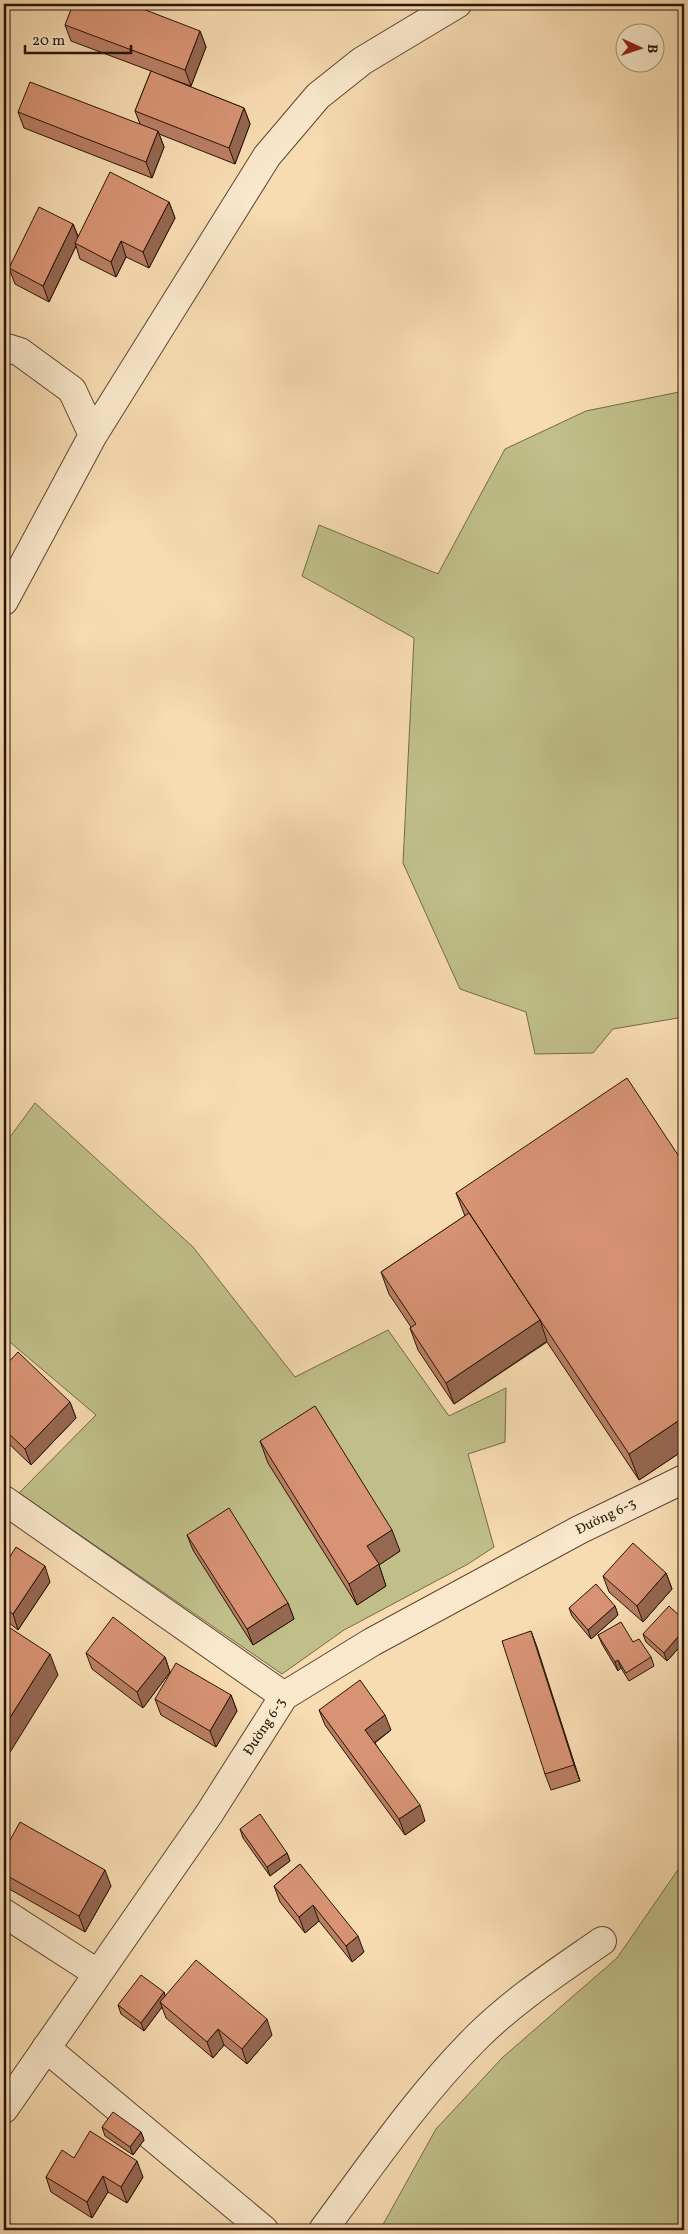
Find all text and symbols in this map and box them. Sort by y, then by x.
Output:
scale bar [25,22,131,54]
north arrow [616,22,666,72]
text: 20 m [32,31,65,52]
text: B [642,43,661,54]
street label: Đường 6-3 [573,1494,639,1540]
street label: Đường 6-3 [239,1695,291,1759]

